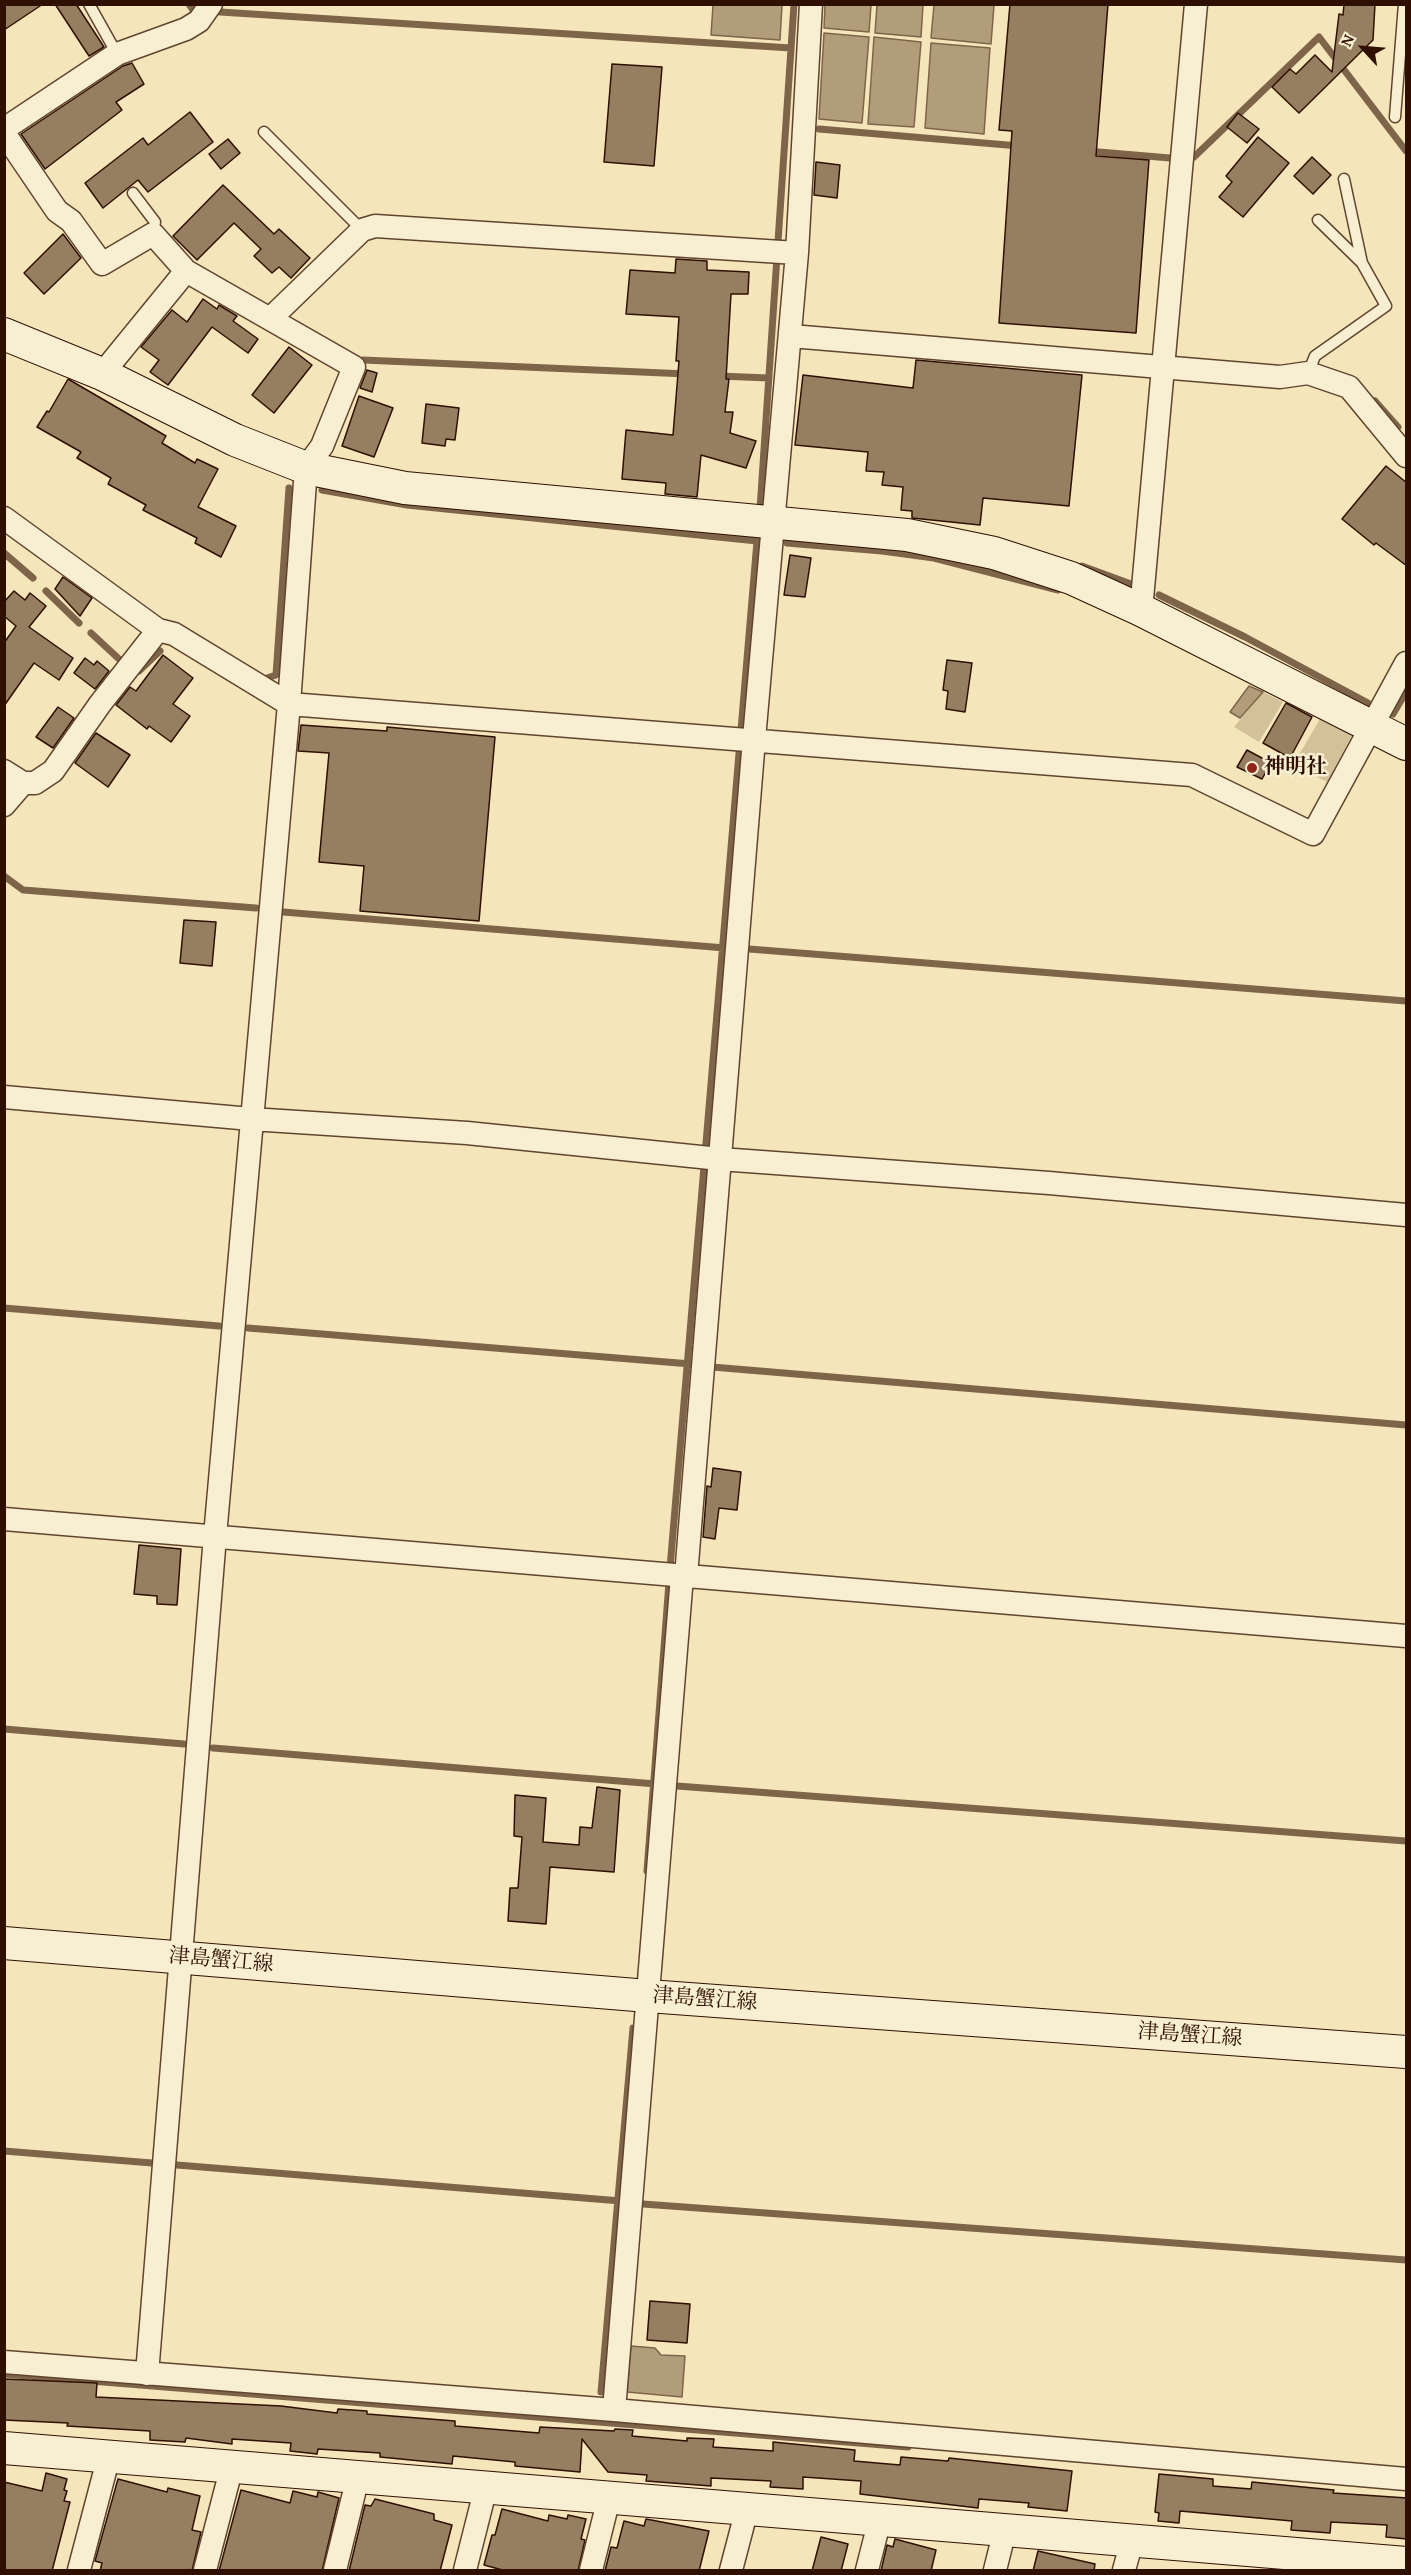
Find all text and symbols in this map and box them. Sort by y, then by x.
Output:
north arrow [1333,18,1393,78]
text: N [1334,30,1360,50]
place label: 神明社 [1264,755,1327,781]
marker: 神明社 [1245,761,1259,775]
street label: 津島蟹江線 [168,1944,274,1978]
street label: 津島蟹江線 [652,1984,758,2016]
street label: 津島蟹江線 [1137,2020,1243,2052]

